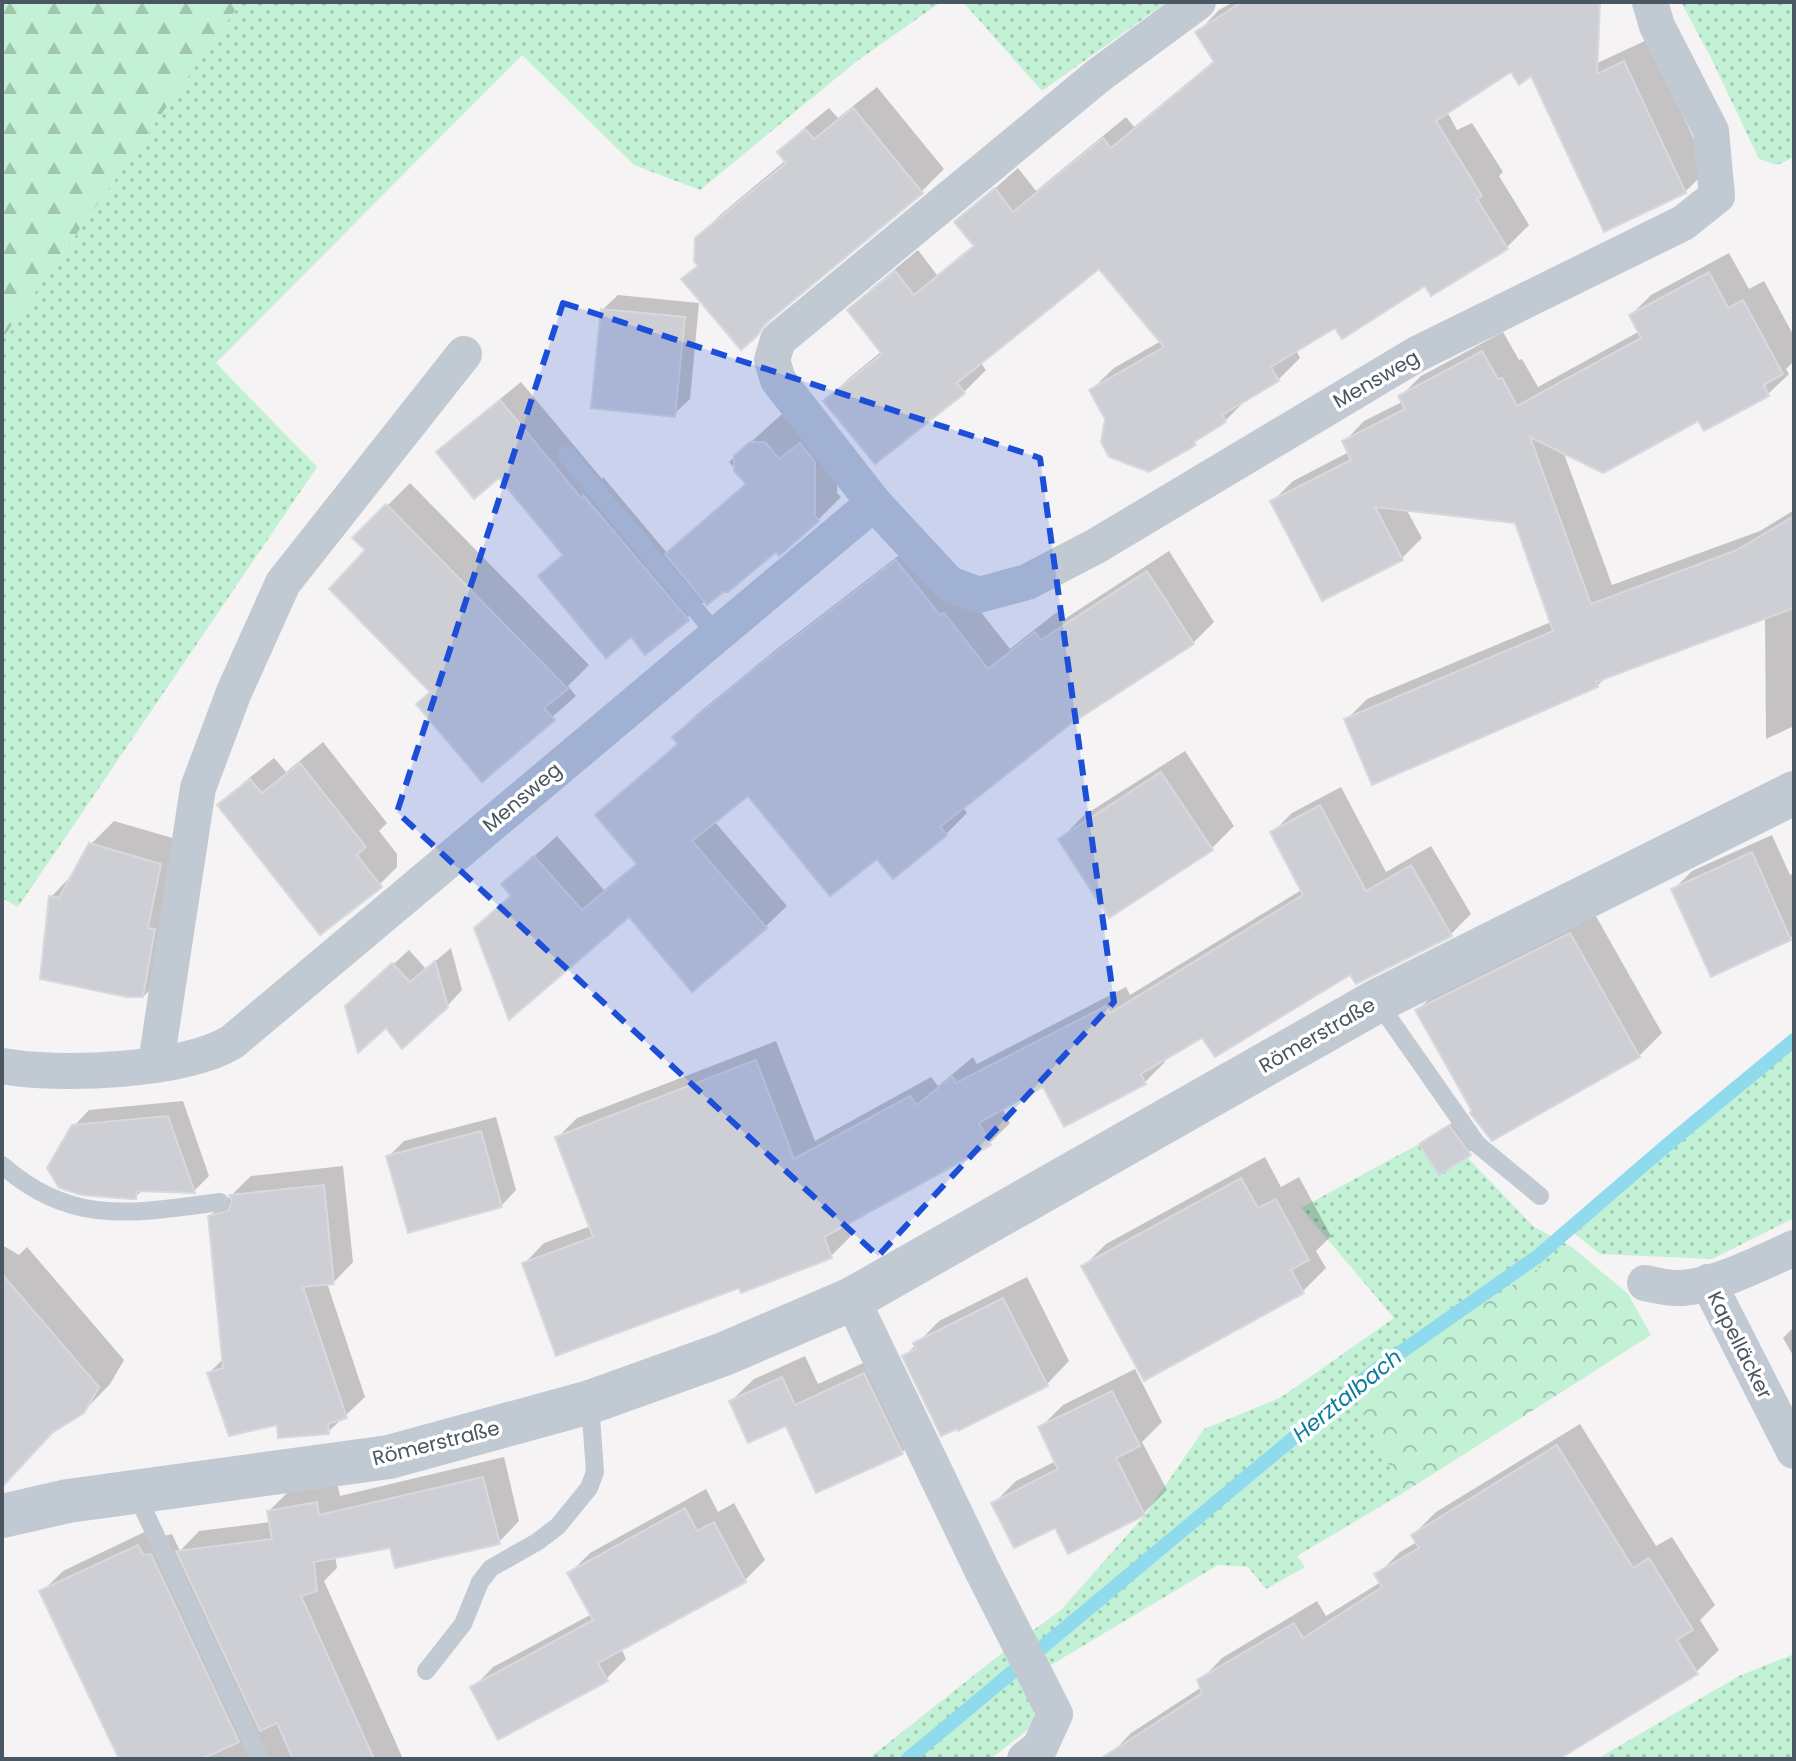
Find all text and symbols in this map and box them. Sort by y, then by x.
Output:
street label: Mensweg [1328,343,1424,415]
street label: Mensweg [477,756,567,838]
street label: Römerstraße [1254,990,1380,1080]
street label: Kapelläcker [1701,1286,1779,1404]
water label: Herztalbach [1286,1342,1409,1449]
street label: Römerstraße [369,1414,503,1472]

